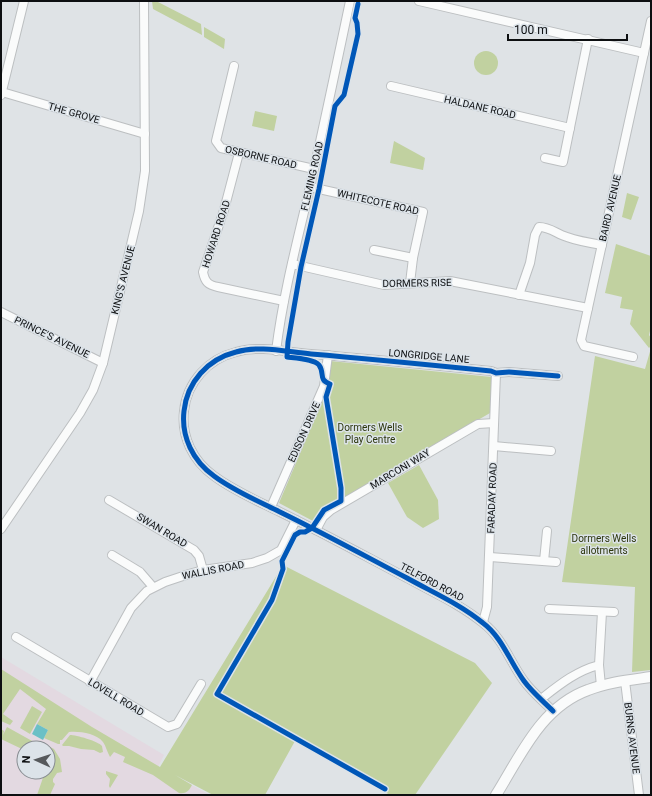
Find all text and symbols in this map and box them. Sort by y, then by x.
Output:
scale bar [508,16,627,42]
text: 100 m [514,23,548,37]
street label: HALDANE ROAD [443,93,517,121]
street label: THE GROVE [47,100,101,126]
street label: FLEMING ROAD [299,140,325,212]
street label: OSBORNE ROAD [224,143,298,171]
street label: BAIRD AVENUE [597,173,623,242]
street label: WHITECOTE ROAD [336,187,420,217]
street label: HOWARD ROAD [200,199,232,269]
street label: KING'S AVENUE [109,244,137,316]
street label: DORMERS RISE [382,277,452,289]
street label: PRINCE'S AVENUE [13,314,92,360]
street label: LONGRIDGE LANE [388,347,470,365]
street label: EDISON DRIVE [286,400,322,464]
park label: Dormers Wells Play Centre [338,422,402,445]
street label: MARCONI WAY [368,447,432,491]
street label: FARADAY ROAD [485,462,499,534]
street label: SWAN ROAD [135,511,189,549]
park label: Dormers Wells allotments [572,533,636,556]
street label: WALLIS ROAD [181,559,245,581]
street label: TELFORD ROAD [398,561,466,603]
street label: LOVELL ROAD [86,676,146,718]
street label: BURNS AVENUE [622,702,642,775]
north arrow [16,740,56,780]
text: N [20,755,33,764]

